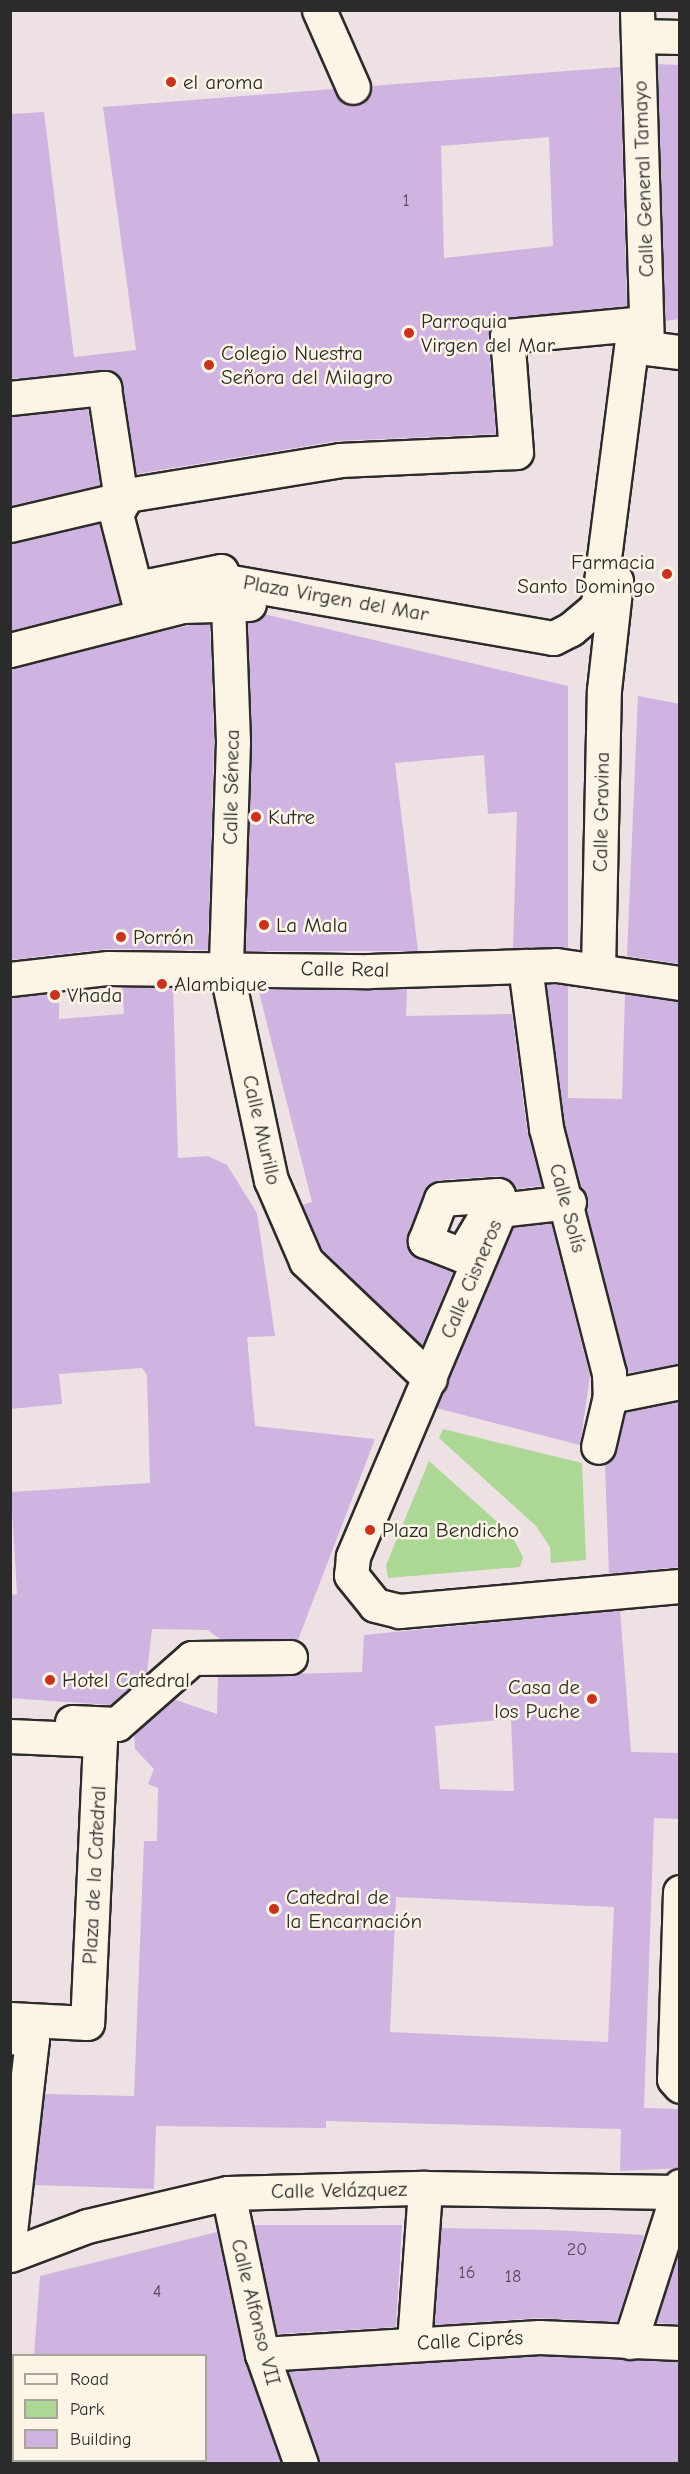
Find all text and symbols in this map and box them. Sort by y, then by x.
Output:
place label: el aroma [183,69,263,95]
marker: el aroma [164,75,178,89]
street label: Calle General Tamayo [627,80,659,278]
house number: 1 [402,190,410,212]
place label: Parroquia Virgen del Mar [421,308,555,358]
marker: Parroquia Virgen del Mar [402,326,416,340]
place label: Colegio Nuestra Señora del Milagro [221,340,393,390]
marker: Colegio Nuestra Señora del Milagro [202,358,216,372]
place label: Farmacia Santo Domingo [517,549,655,599]
marker: Farmacia Santo Domingo [660,567,674,581]
street label: Plaza Virgen del Mar [241,569,431,627]
street label: Calle Séneca [217,729,245,845]
street label: Calle Gravina [587,752,615,872]
place label: Kutre [268,804,315,830]
marker: Kutre [249,810,263,824]
place label: La Mala [276,912,348,938]
marker: La Mala [257,918,271,932]
place label: Porrón [133,924,194,950]
marker: Porrón [114,930,128,944]
street label: Calle Real [300,956,390,982]
place label: Alambique [174,971,267,997]
marker: Alambique [155,977,169,991]
place label: Vhada [67,982,122,1008]
marker: Vhada [48,988,62,1002]
street label: Calle Murillo [237,1073,287,1187]
street label: Calle Solís [544,1161,592,1255]
street label: Calle Cisneros [435,1216,507,1342]
place label: Plaza Bendicho [382,1517,519,1543]
marker: Plaza Bendicho [363,1523,377,1537]
place label: Hotel Catedral [62,1667,190,1693]
marker: Hotel Catedral [43,1673,57,1687]
place label: Casa de los Puche [494,1674,580,1724]
marker: Casa de los Puche [585,1692,599,1706]
street label: Plaza de la Catedral [77,1785,111,1965]
place label: Catedral de la Encarnación [286,1884,422,1934]
marker: Catedral de la Encarnación [267,1902,281,1916]
street label: Calle Velázquez [271,2176,407,2204]
street label: Calle Alfonso VII [226,2236,286,2388]
house number: 20 [567,2239,587,2261]
house number: 16 [459,2262,475,2284]
house number: 18 [505,2266,521,2288]
house number: 4 [153,2281,161,2303]
street label: Calle Ciprés [416,2325,524,2355]
legend [12,2354,207,2462]
text: Road [70,2369,109,2390]
text: Park [70,2399,104,2420]
text: Building [70,2429,132,2450]

